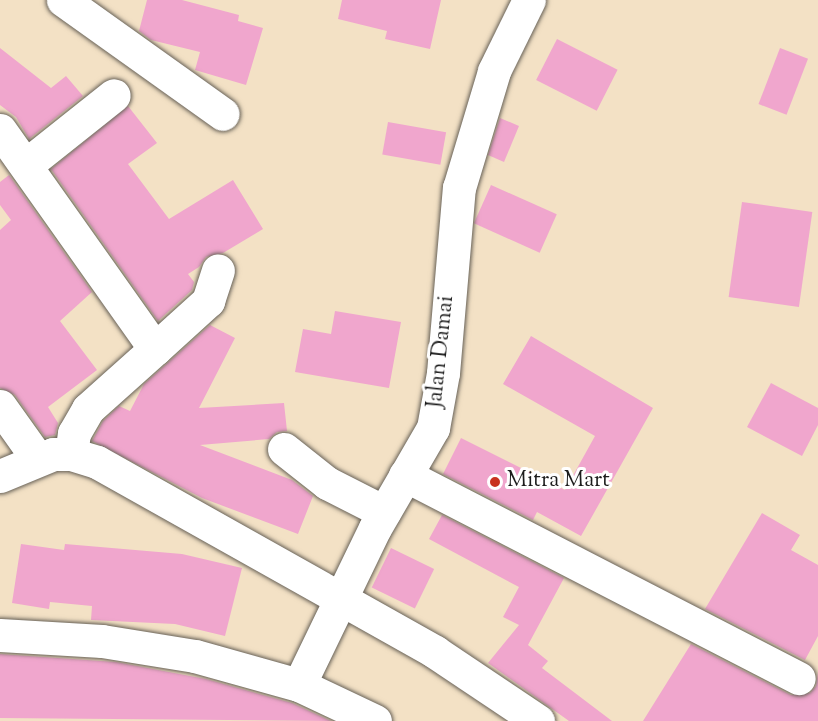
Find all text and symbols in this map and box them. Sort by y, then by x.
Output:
street label: Jalan Damai [423,295,461,409]
place label: Mitra Mart [507,469,610,495]
marker: Mitra Mart [488,475,502,489]

